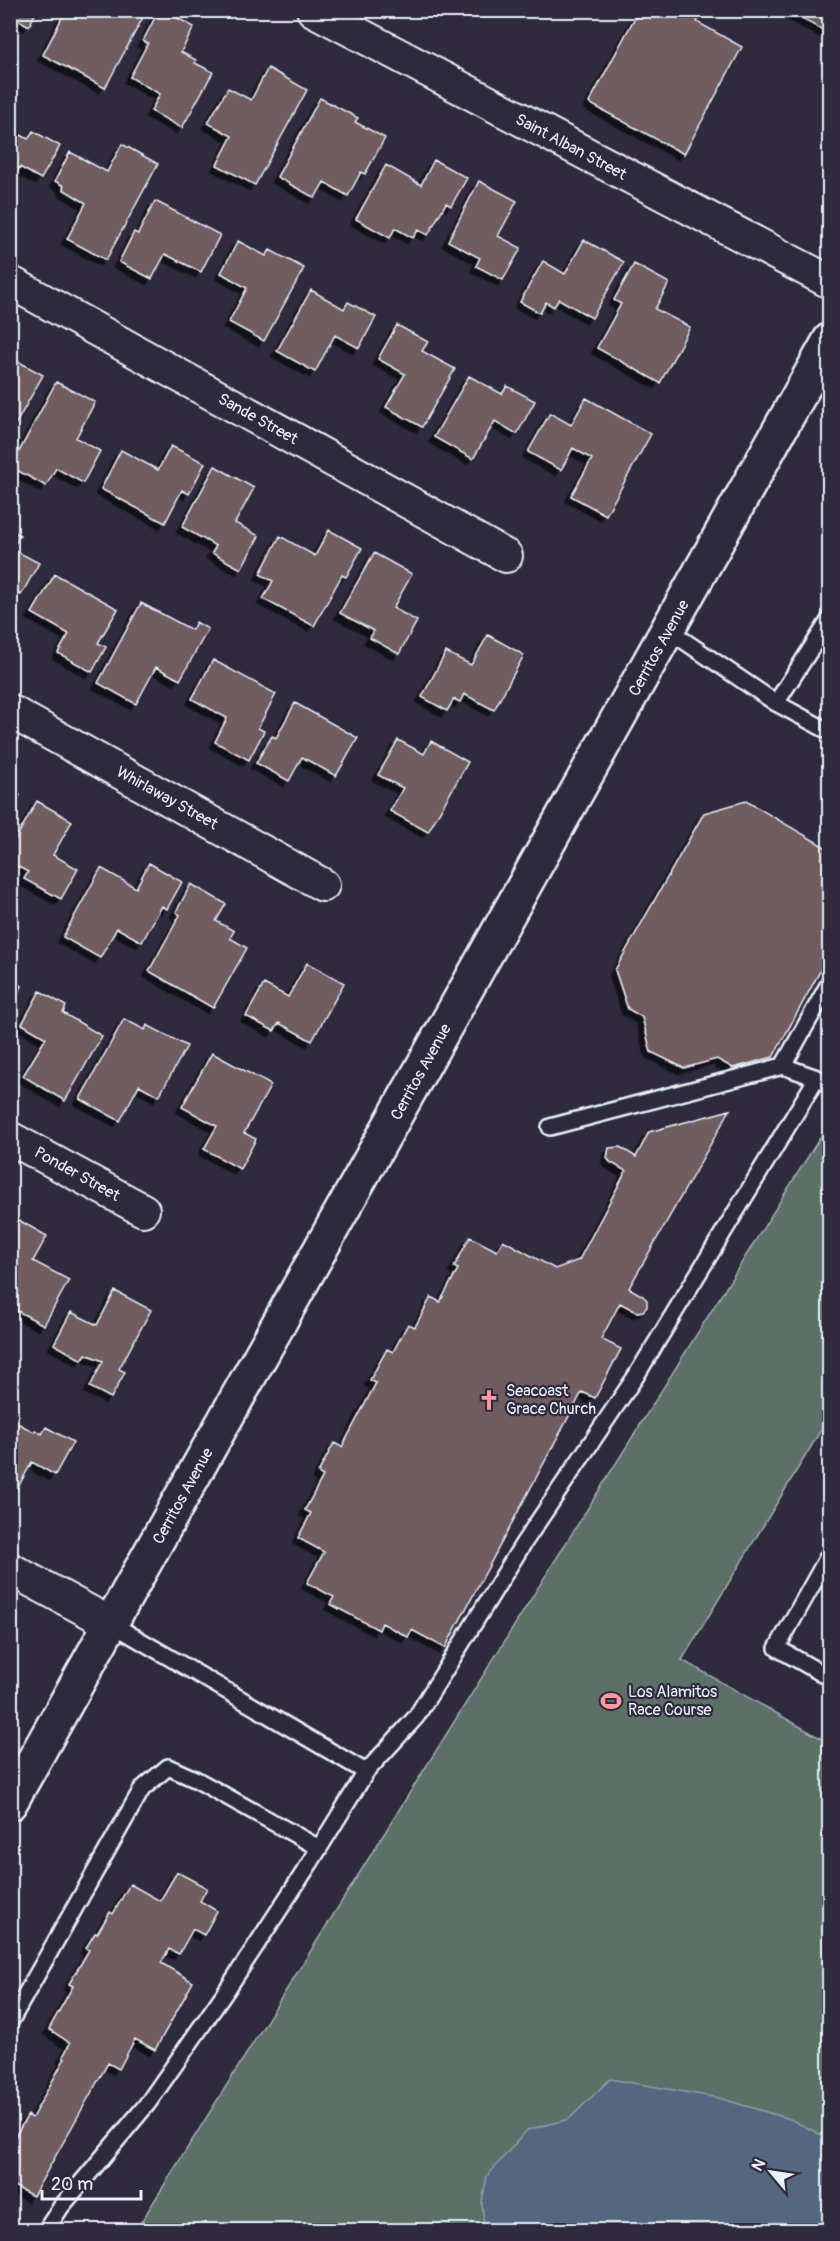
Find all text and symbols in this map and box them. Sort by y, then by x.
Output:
street label: Saint Alban Street [512,109,631,185]
street label: Sande Street [215,389,302,449]
street label: Cerritos Avenue [624,596,694,700]
street label: Whirlaway Street [113,762,222,834]
street label: Cerritos Avenue [386,1020,456,1124]
street label: Ponder Street [31,1142,124,1206]
place label: Seacoast Grace Church [506,1381,596,1419]
church icon: Seacoast Grace Church [477,1388,501,1412]
street label: Cerritos Avenue [148,1444,218,1548]
place label: Los Alamitos Race Course [628,1682,717,1720]
sports icon: Los Alamitos Race Course [599,1689,623,1713]
north arrow [741,2142,801,2202]
text: N [747,2155,770,2175]
scale bar [42,2163,141,2201]
text: 20 m [51,2173,93,2196]

